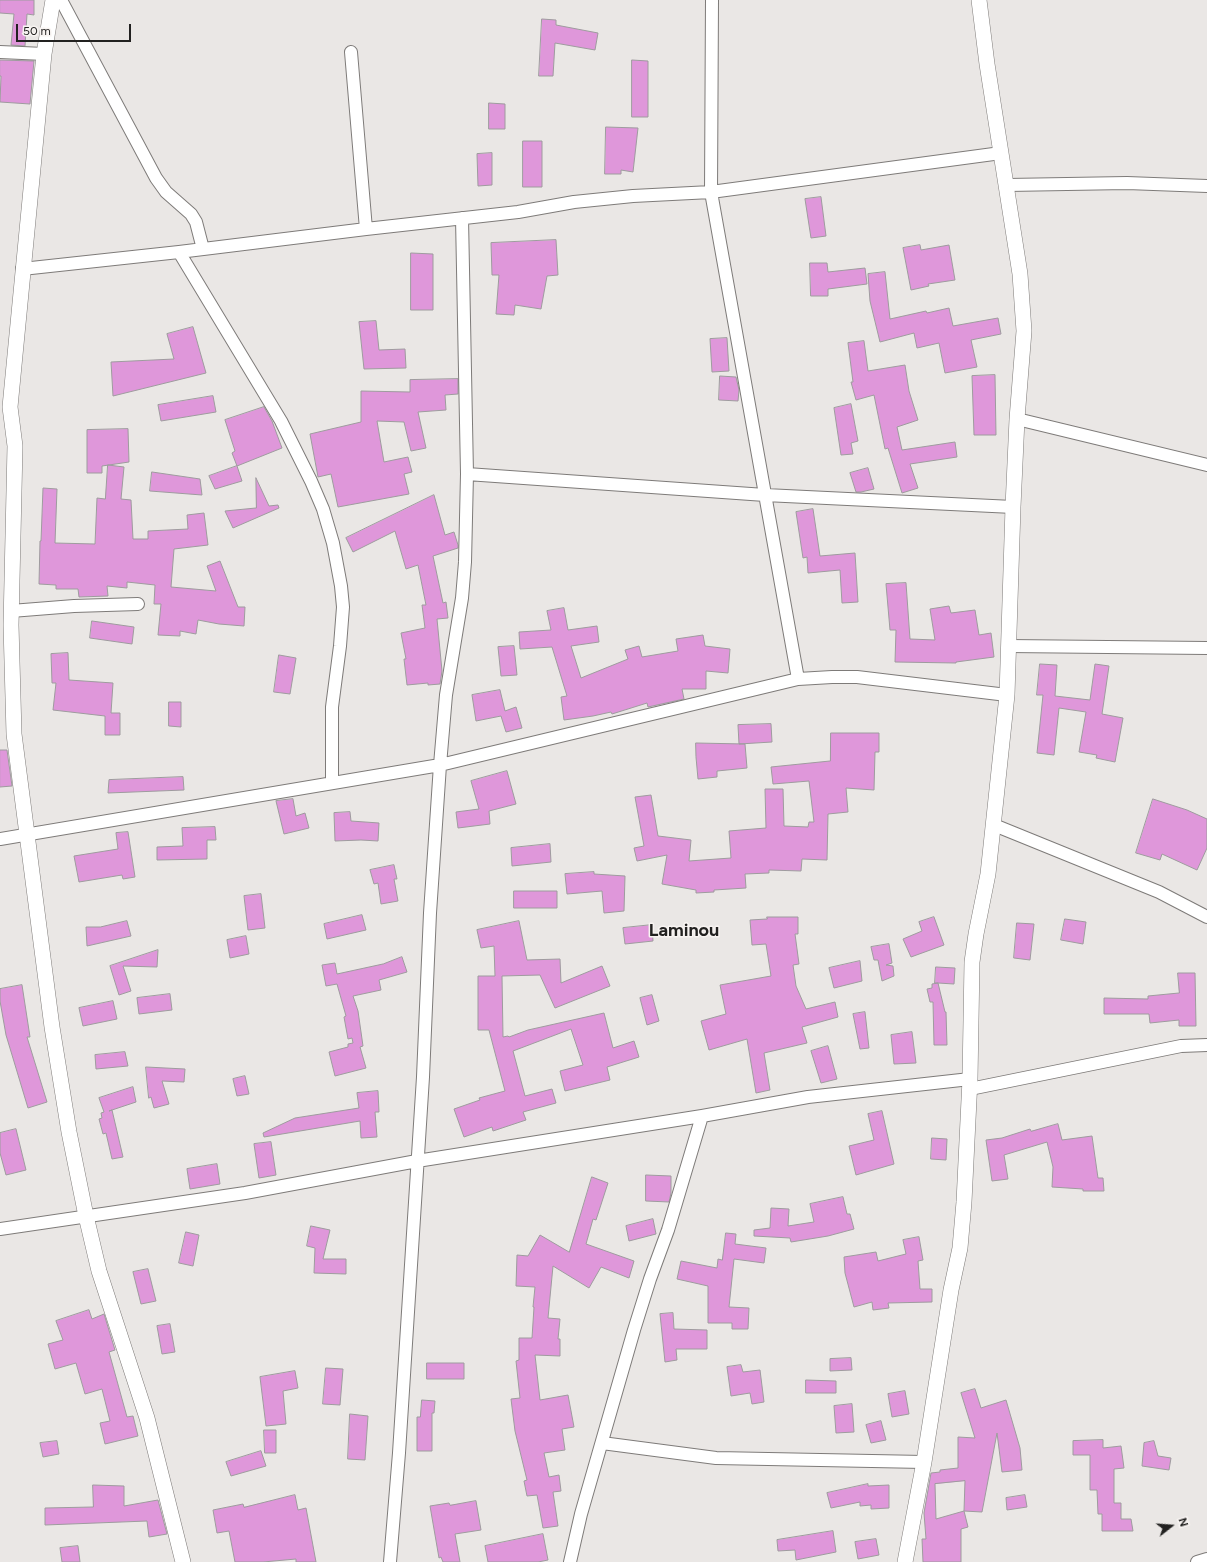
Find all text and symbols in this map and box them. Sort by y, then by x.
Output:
scale bar [18,16,133,42]
text: 50 m [23,24,51,38]
district label: Laminou [649,920,719,942]
north arrow [1151,1506,1191,1546]
text: N [1175,1516,1190,1528]

